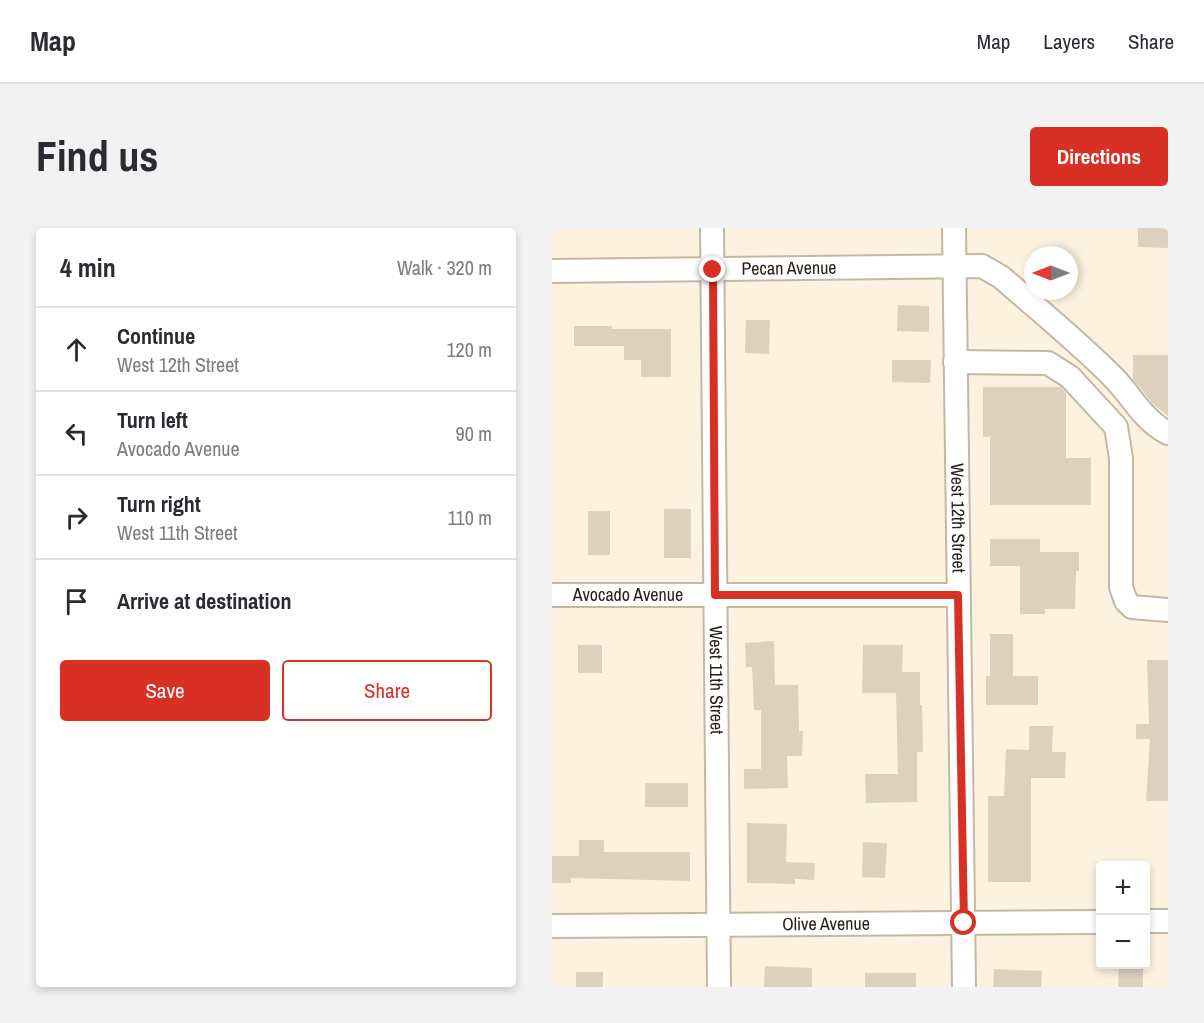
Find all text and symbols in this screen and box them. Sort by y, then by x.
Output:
text: Map [30,22,76,60]
text: Map [977,27,1010,56]
text: Layers [1043,27,1095,56]
text: Share [1128,27,1174,56]
button: Directions [1030,127,1168,186]
text: Find us [36,128,158,184]
north arrow [1024,246,1078,300]
text: 4 min [60,250,116,285]
text: Walk · 320 m [397,254,492,281]
street label: Pecan Avenue [741,255,837,281]
route end [699,256,725,282]
text: Continue [117,321,195,351]
icon: ahead [60,333,93,366]
text: 120 m [446,336,492,363]
text: West 12th Street [117,351,239,378]
text: Turn left [117,405,188,435]
icon: left [60,417,93,450]
text: 90 m [456,420,492,447]
text: Avocado Avenue [117,435,240,462]
street label: West 12th Street [945,463,972,573]
text: Turn right [117,489,201,519]
icon: right [60,501,93,534]
text: 110 m [448,504,492,531]
text: West 11th Street [117,519,238,546]
street label: Avocado Avenue [572,582,683,607]
icon: arrive [60,585,93,618]
text: Arrive at destination [117,586,291,616]
street label: West 11th Street [704,625,730,734]
button: Save [60,660,270,721]
button: Share [282,660,492,721]
map controls [1096,861,1150,969]
button: + [1096,861,1150,915]
route start [950,909,976,935]
street label: Olive Avenue [782,911,870,936]
button: − [1096,915,1150,969]

